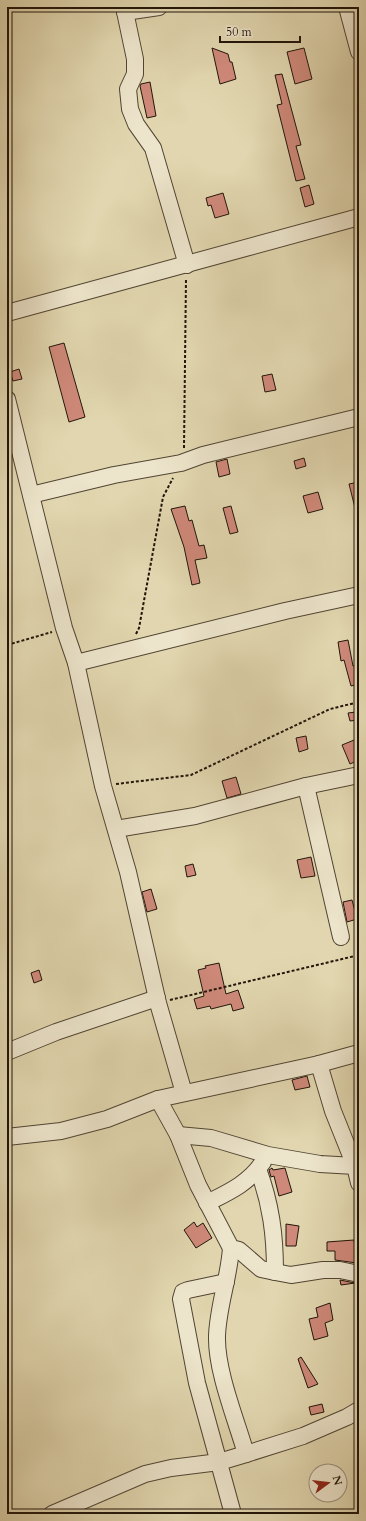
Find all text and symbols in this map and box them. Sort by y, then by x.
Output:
scale bar [220,18,300,44]
text: 50 m [226,24,253,40]
north arrow [308,1463,348,1503]
text: N [329,1474,346,1488]

